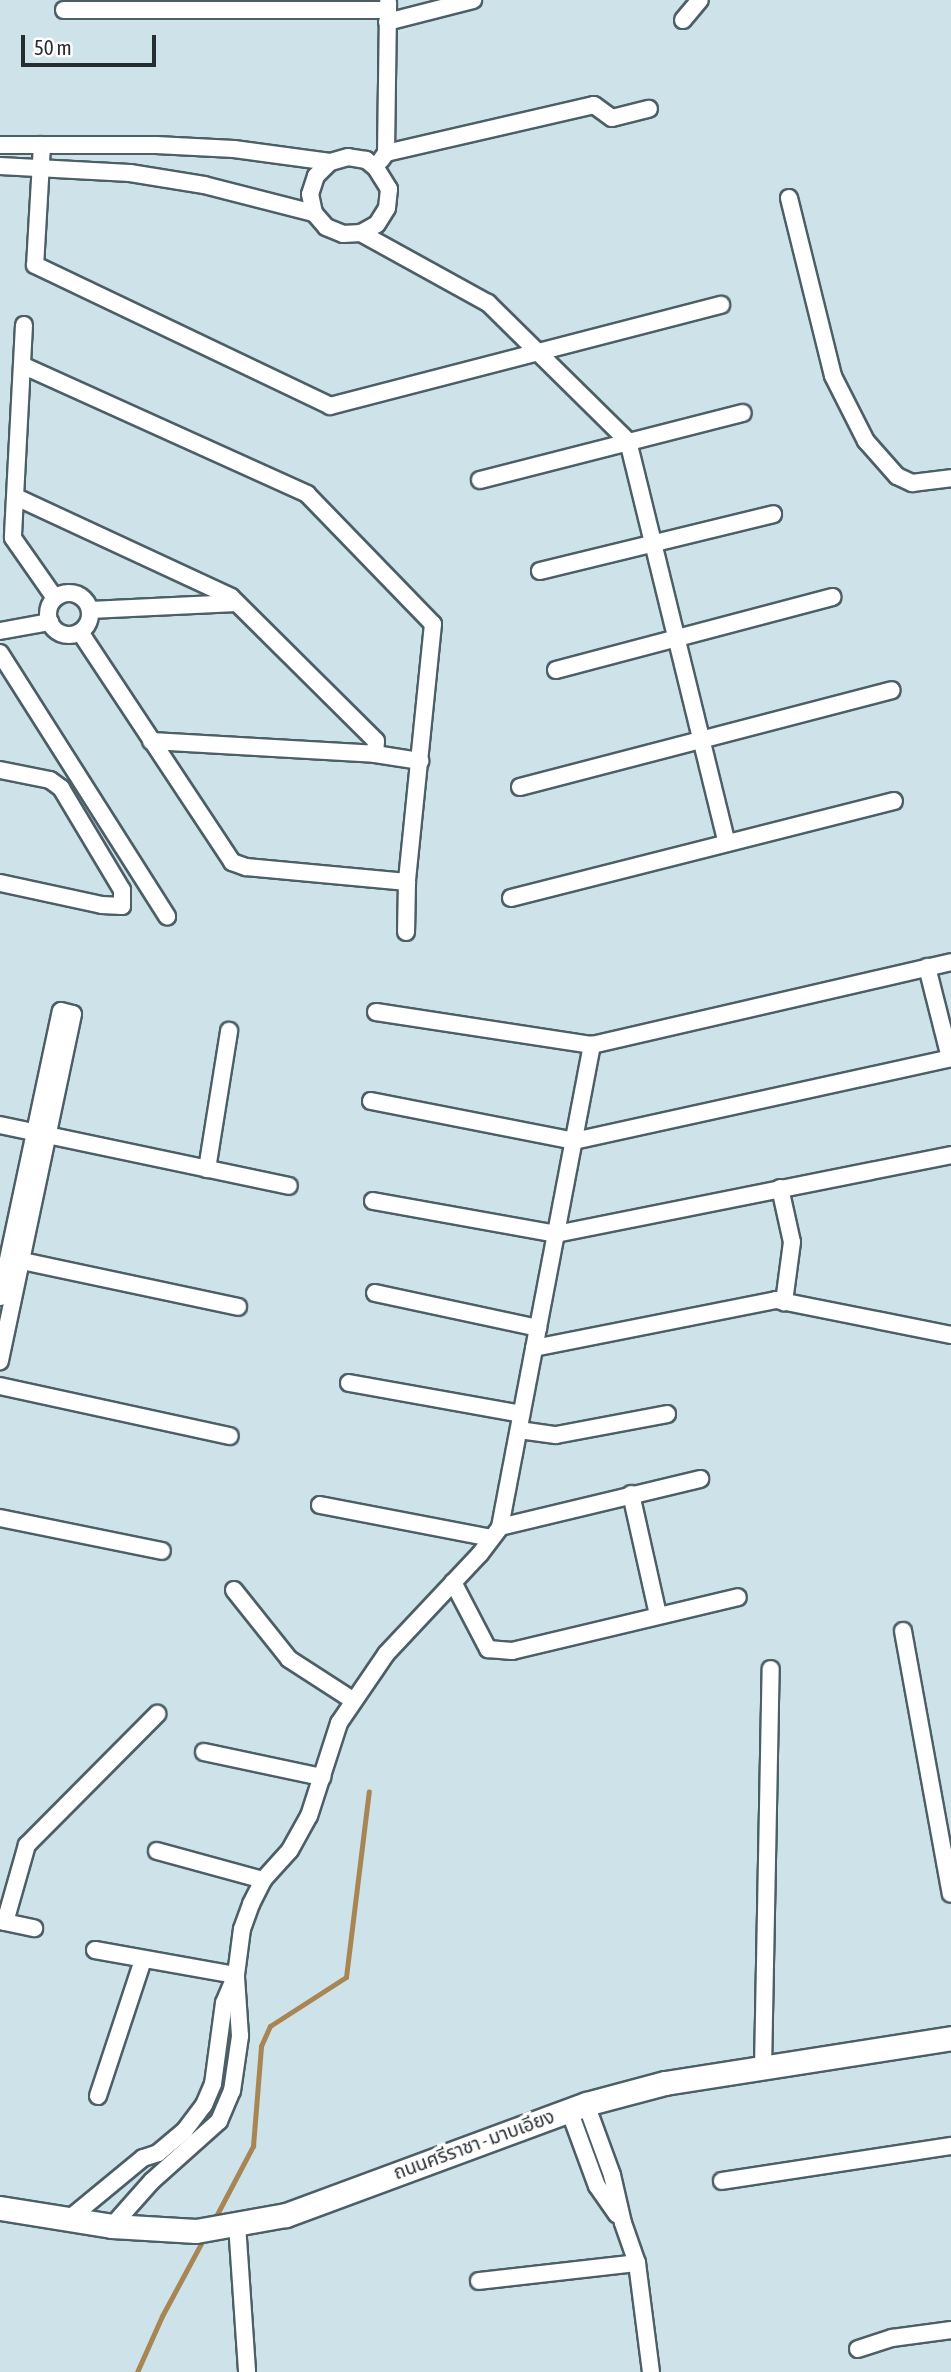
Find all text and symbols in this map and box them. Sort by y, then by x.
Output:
scale bar [24,21,159,65]
text: 50 m [34,35,72,59]
street label: ถนนศรีราชา - มาบเอียง [390,2105,558,2185]

